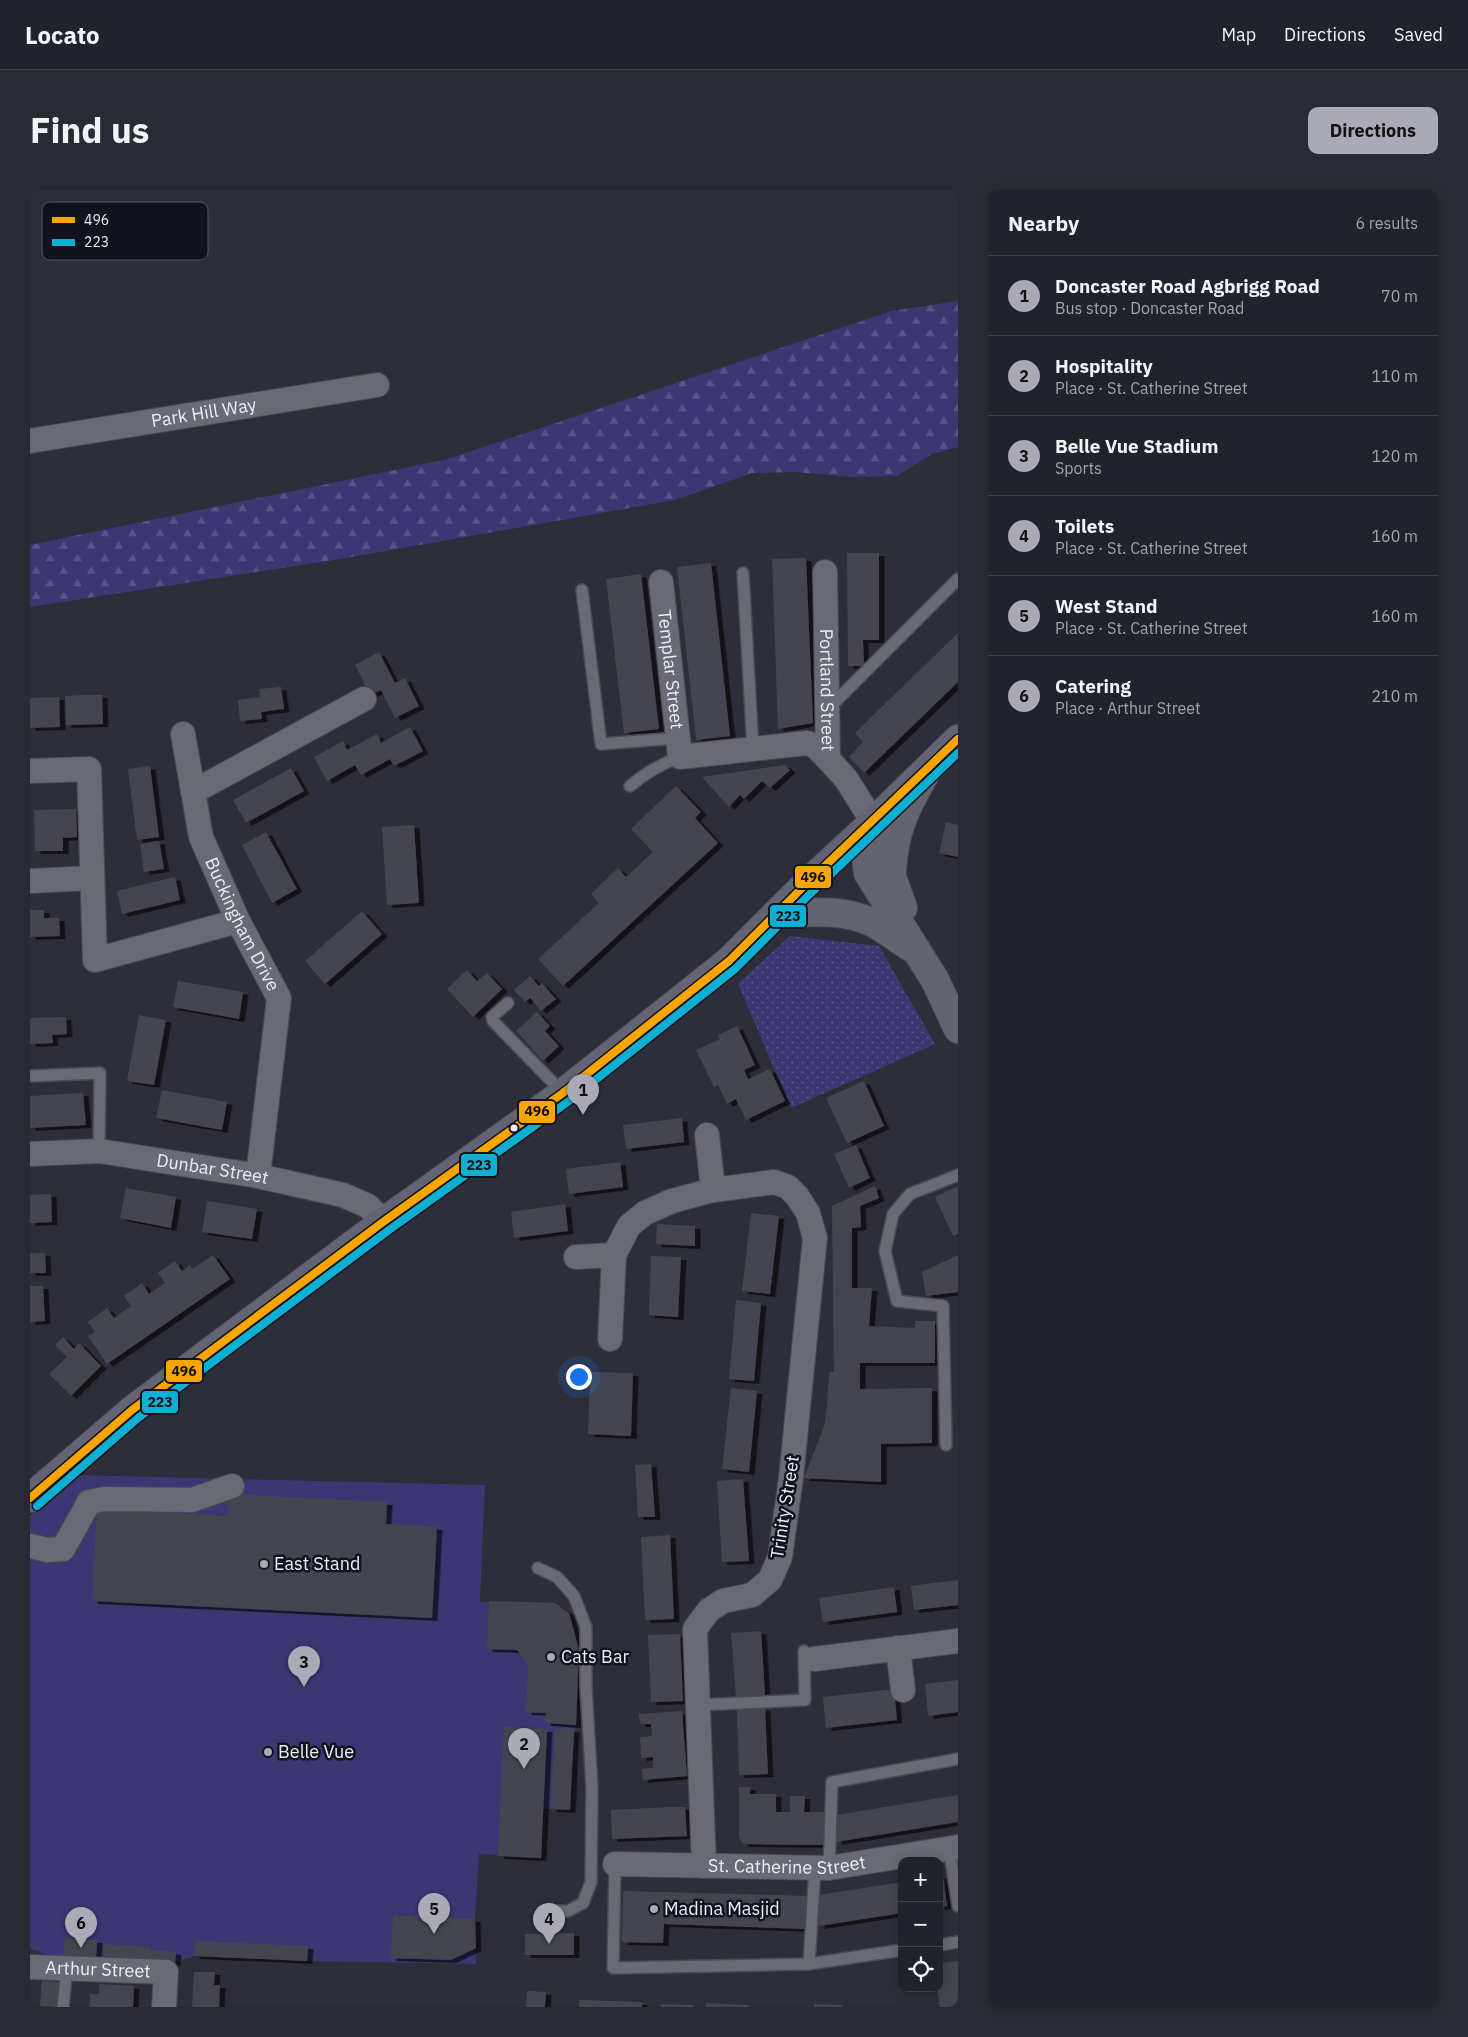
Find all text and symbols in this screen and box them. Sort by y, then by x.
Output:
text: Locato [25,19,100,51]
text: Map [1221,23,1256,46]
text: Directions [1284,23,1366,46]
text: Saved [1394,23,1443,46]
text: Find us [30,107,149,153]
button: Directions [1308,107,1438,154]
legend [42,202,208,260]
text: Nearby [1008,209,1079,237]
text: 496 [84,211,109,229]
text: 6 results [1355,213,1418,233]
text: 223 [84,233,109,251]
text: Doncaster Road Agbrigg Road [1055,274,1320,298]
text: 1 [1019,286,1029,306]
text: 70 m [1381,286,1418,306]
text: Bus stop · Doncaster Road [1055,298,1244,318]
text: Hospitality [1055,354,1153,378]
text: 2 [1019,366,1029,386]
text: 110 m [1371,366,1418,386]
text: Place · St. Catherine Street [1055,378,1248,398]
street label: Park Hill Way [149,393,258,432]
text: Belle Vue Stadium [1055,434,1218,458]
text: 3 [1019,446,1029,466]
text: 120 m [1371,446,1418,466]
text: Sports [1055,458,1102,478]
text: Toilets [1055,514,1114,538]
text: 4 [1019,526,1029,546]
text: 160 m [1371,526,1418,546]
text: Place · St. Catherine Street [1055,538,1248,558]
text: West Stand [1055,594,1158,618]
text: 5 [1019,606,1029,626]
text: 160 m [1371,606,1418,626]
street label: Templar Street [653,609,689,730]
text: Place · St. Catherine Street [1055,618,1248,638]
street label: Portland Street [815,629,840,751]
text: Catering [1055,674,1131,698]
text: 6 [1019,686,1029,706]
text: 210 m [1371,686,1418,706]
text: Place · Arthur Street [1055,698,1201,718]
street label: Buckingham Drive [200,853,285,995]
line badge: 496 [794,865,832,889]
text: 496 [800,868,826,886]
line badge: 223 [769,904,807,928]
text: 223 [775,907,801,925]
pin: 1 [567,1074,599,1115]
line badge: 496 [518,1100,556,1124]
text: 496 [524,1102,550,1120]
unlabelled marker [509,1123,519,1133]
street label: Dunbar Street [155,1148,271,1189]
line badge: 223 [460,1153,498,1177]
text: 223 [466,1156,492,1174]
line badge: 496 [165,1359,203,1383]
text: 496 [171,1362,197,1380]
your location [566,1364,592,1390]
line badge: 223 [141,1390,179,1414]
text: 223 [147,1393,173,1411]
street label: Trinity Street [765,1454,804,1560]
place label: East Stand [274,1552,360,1575]
marker: East Stand [258,1558,270,1570]
place label: Cats Bar [561,1645,629,1668]
pin: 3 [288,1646,320,1687]
marker: Cats Bar [545,1651,557,1663]
pin: 2 [508,1728,540,1769]
place label: Belle Vue [278,1740,354,1763]
marker: Belle Vue [262,1746,274,1758]
street label: St. Catherine Street [708,1850,867,1879]
map controls [898,1857,943,1992]
button: + [898,1857,943,1902]
pin: 5 [418,1893,450,1934]
place label: Madina Masjid [664,1897,780,1920]
button: − [898,1902,943,1947]
pin: 4 [533,1903,565,1944]
marker: Madina Masjid [648,1903,660,1915]
pin: 6 [65,1907,97,1948]
button: locate [898,1947,943,1992]
street label: Arthur Street [45,1956,151,1982]

